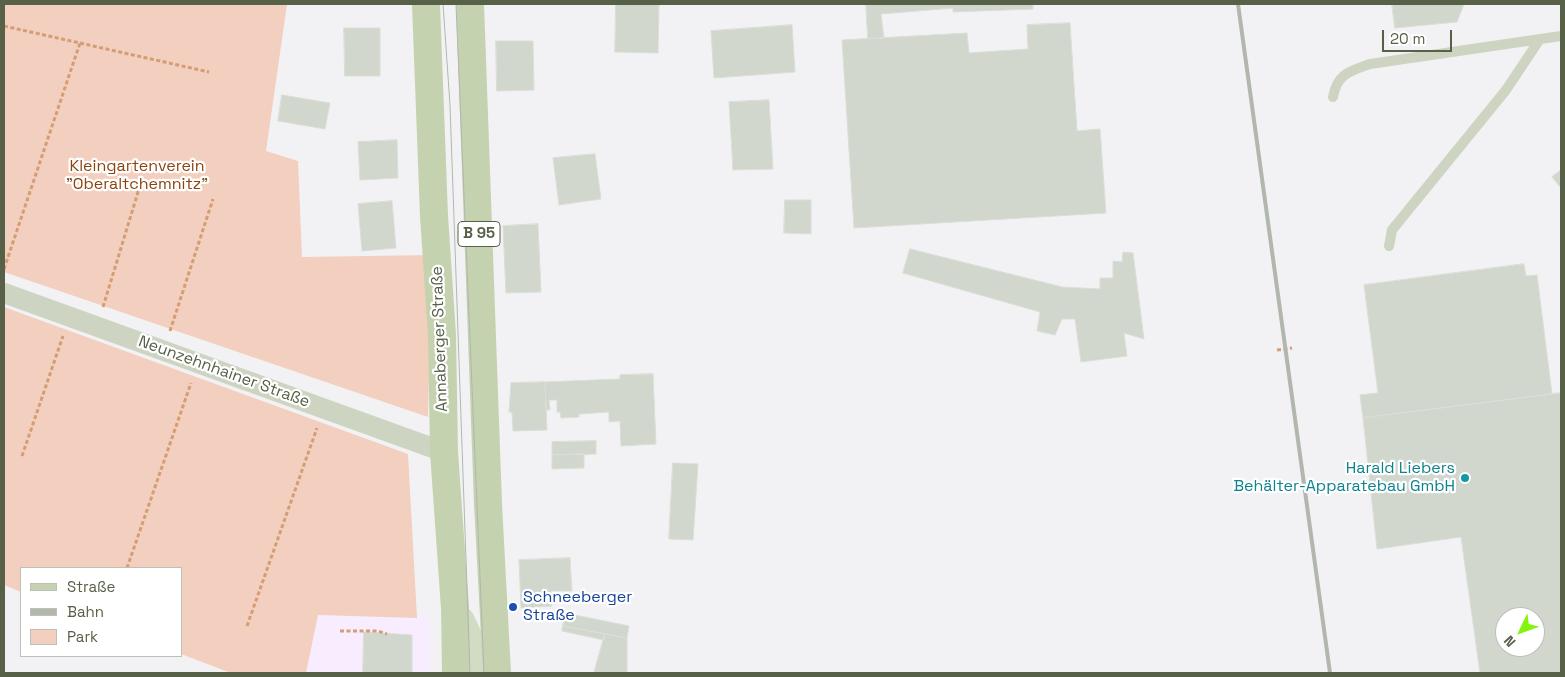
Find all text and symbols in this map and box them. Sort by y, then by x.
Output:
scale bar [1385,20,1455,52]
text: 20 m [1390,29,1425,48]
park label: Kleingartenverein "Oberaltchemnitz" [66,157,208,195]
road number: B 95 [458,222,500,246]
street label: Annaberger Straße [428,266,452,412]
street label: Neunzehnhainer Straße [136,332,312,412]
place label: Harald Liebers Behälter-Apparatebau GmbH [1234,459,1455,497]
marker: Harald Liebers Behälter-Apparatebau GmbH [1459,472,1471,484]
legend [20,567,182,657]
text: Straße [67,577,115,596]
place label: Schneeberger Straße [523,588,632,626]
marker: Schneeberger Straße [507,601,519,613]
text: Bahn [67,602,104,621]
north arrow [1495,607,1545,657]
text: Park [67,627,98,646]
text: N [1500,632,1519,651]

